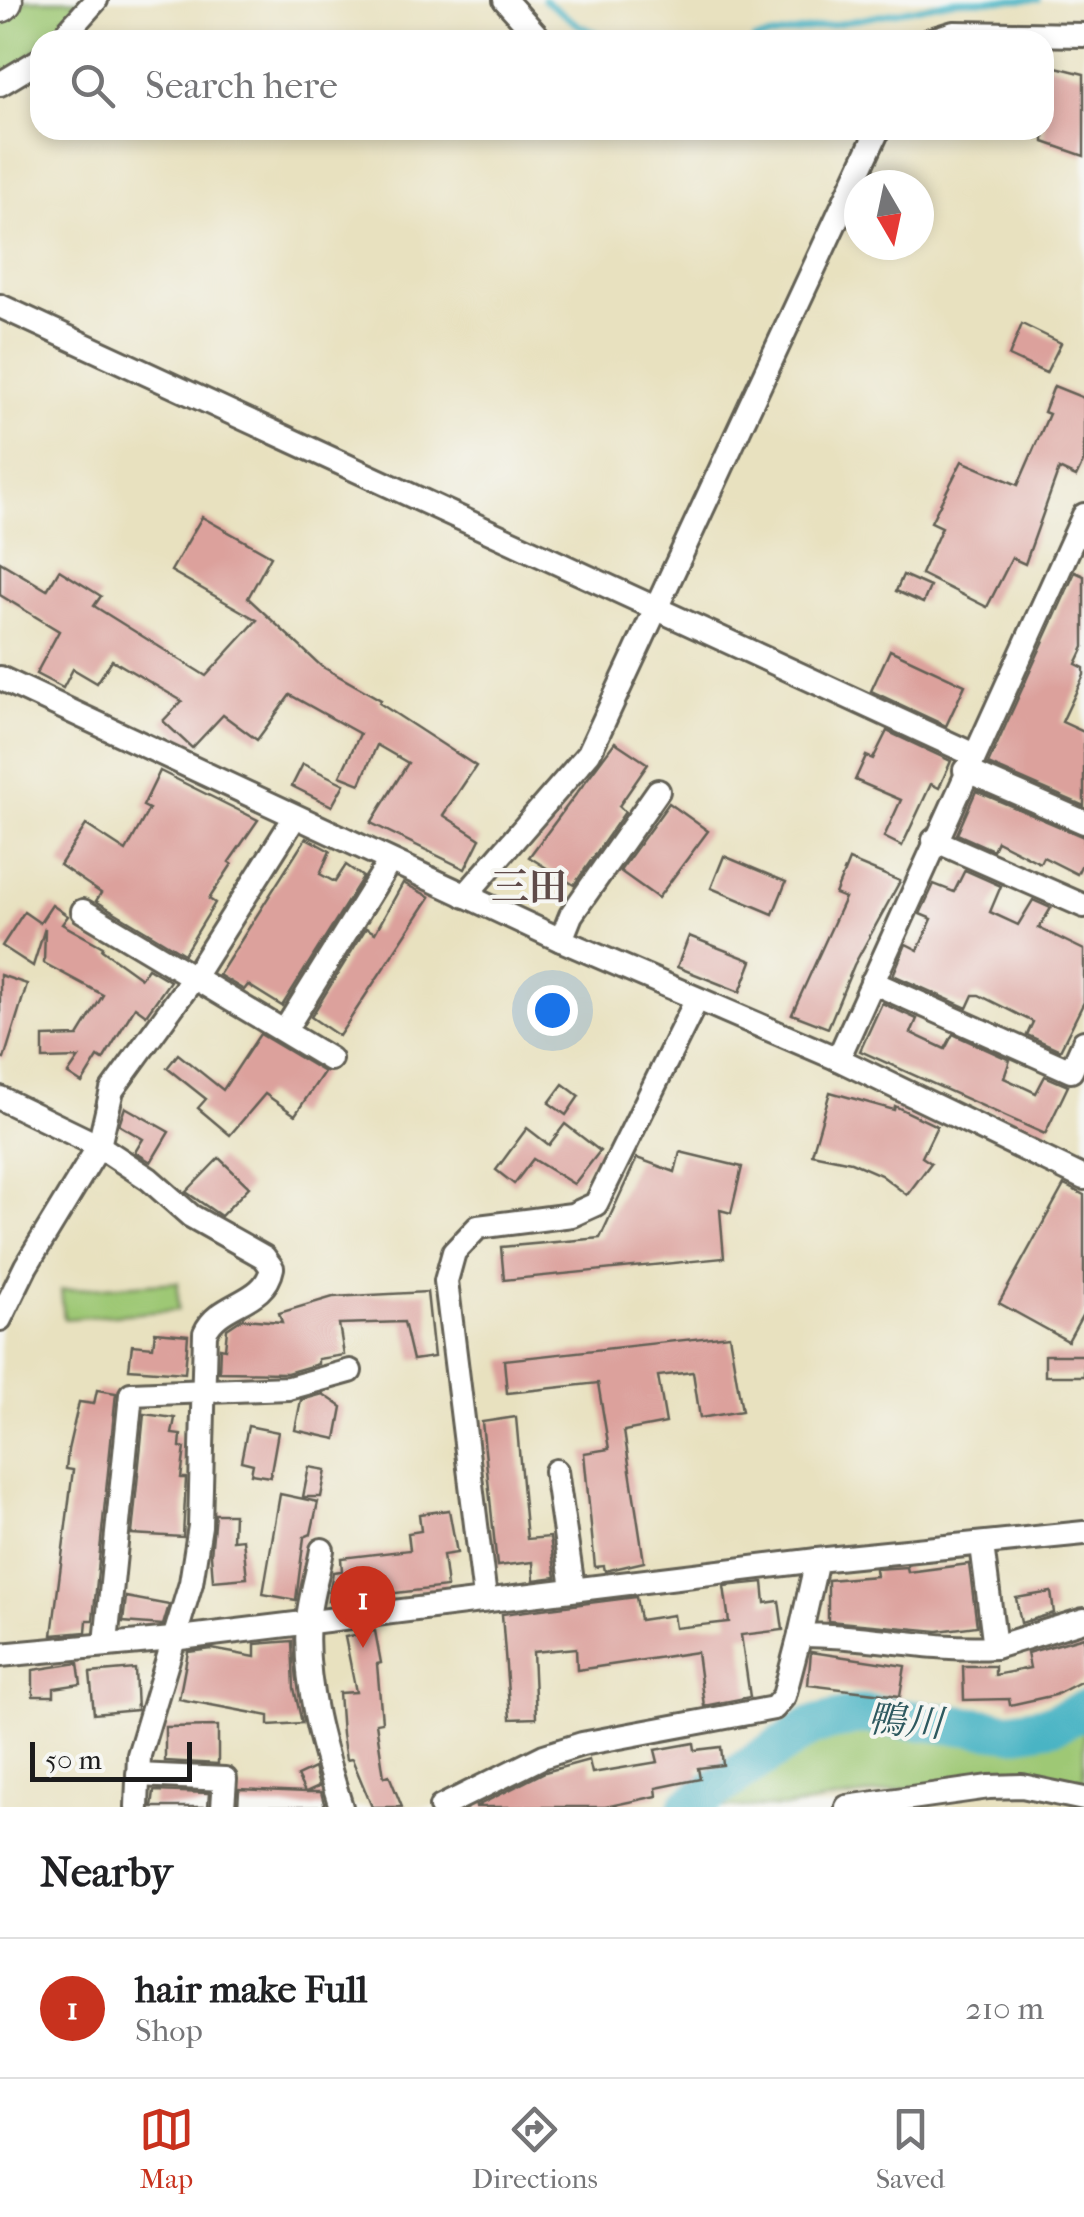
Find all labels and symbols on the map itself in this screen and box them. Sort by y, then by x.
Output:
north arrow [844,170,934,260]
district label: 三田 [491,865,567,910]
your location [527,985,578,1036]
pin: 1 [330,1566,396,1648]
water label: 鴨川 [865,1696,948,1747]
scale bar [30,1737,192,1782]

